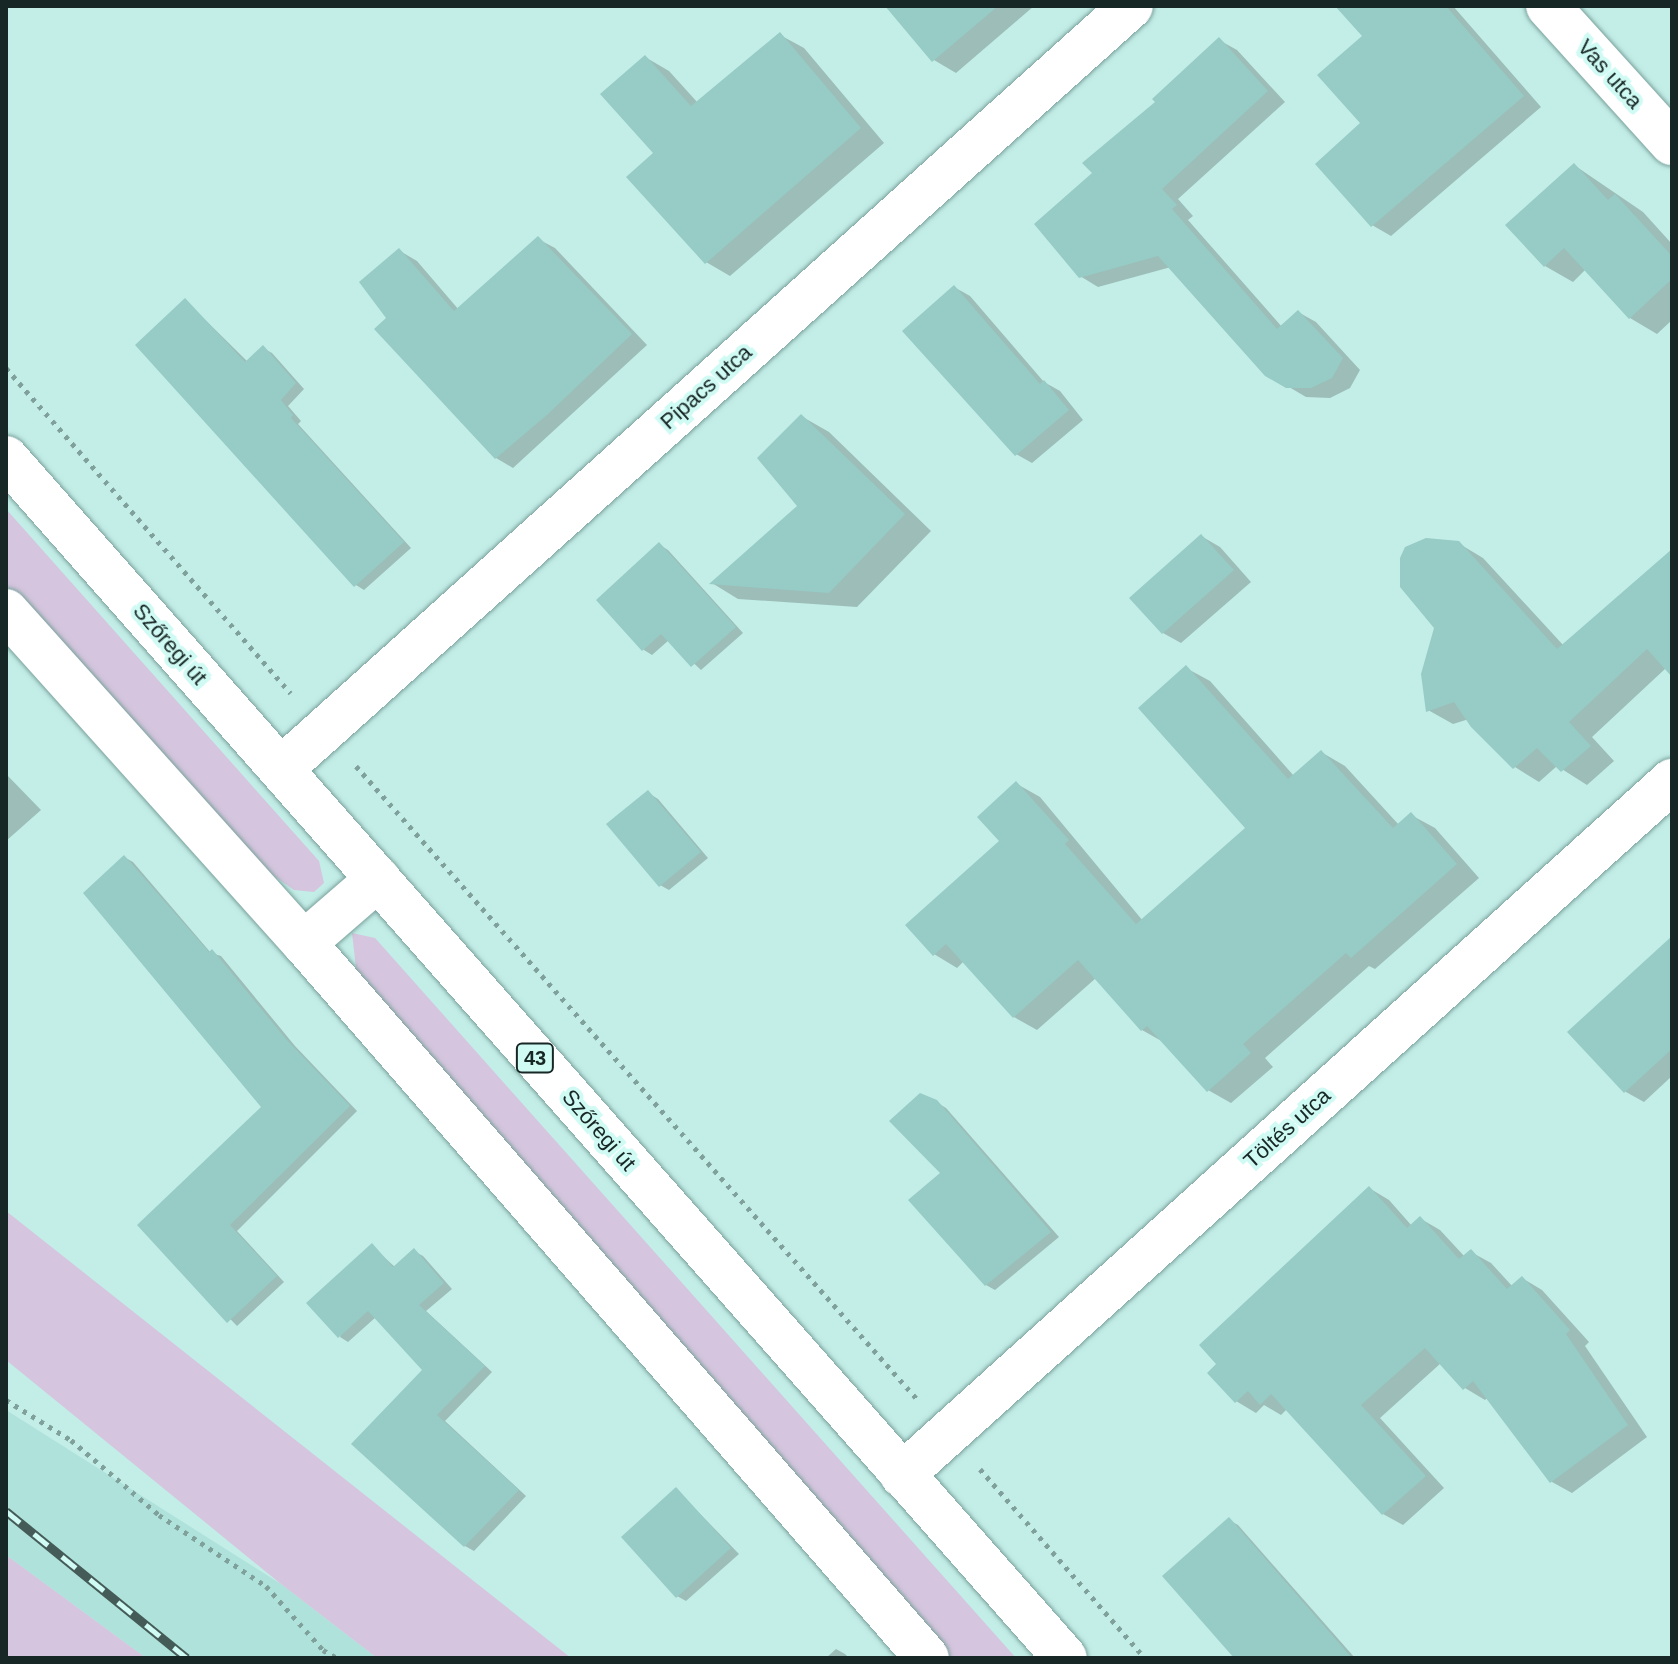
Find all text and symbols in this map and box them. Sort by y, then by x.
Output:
street label: Vas utca [1572,34,1648,114]
street label: Pipacs utca [655,339,757,435]
street label: Szőregi út [128,598,212,690]
road number: 43 [515,1042,555,1074]
street label: Töltés utca [1238,1082,1336,1174]
street label: Szőregi út [557,1084,641,1176]

